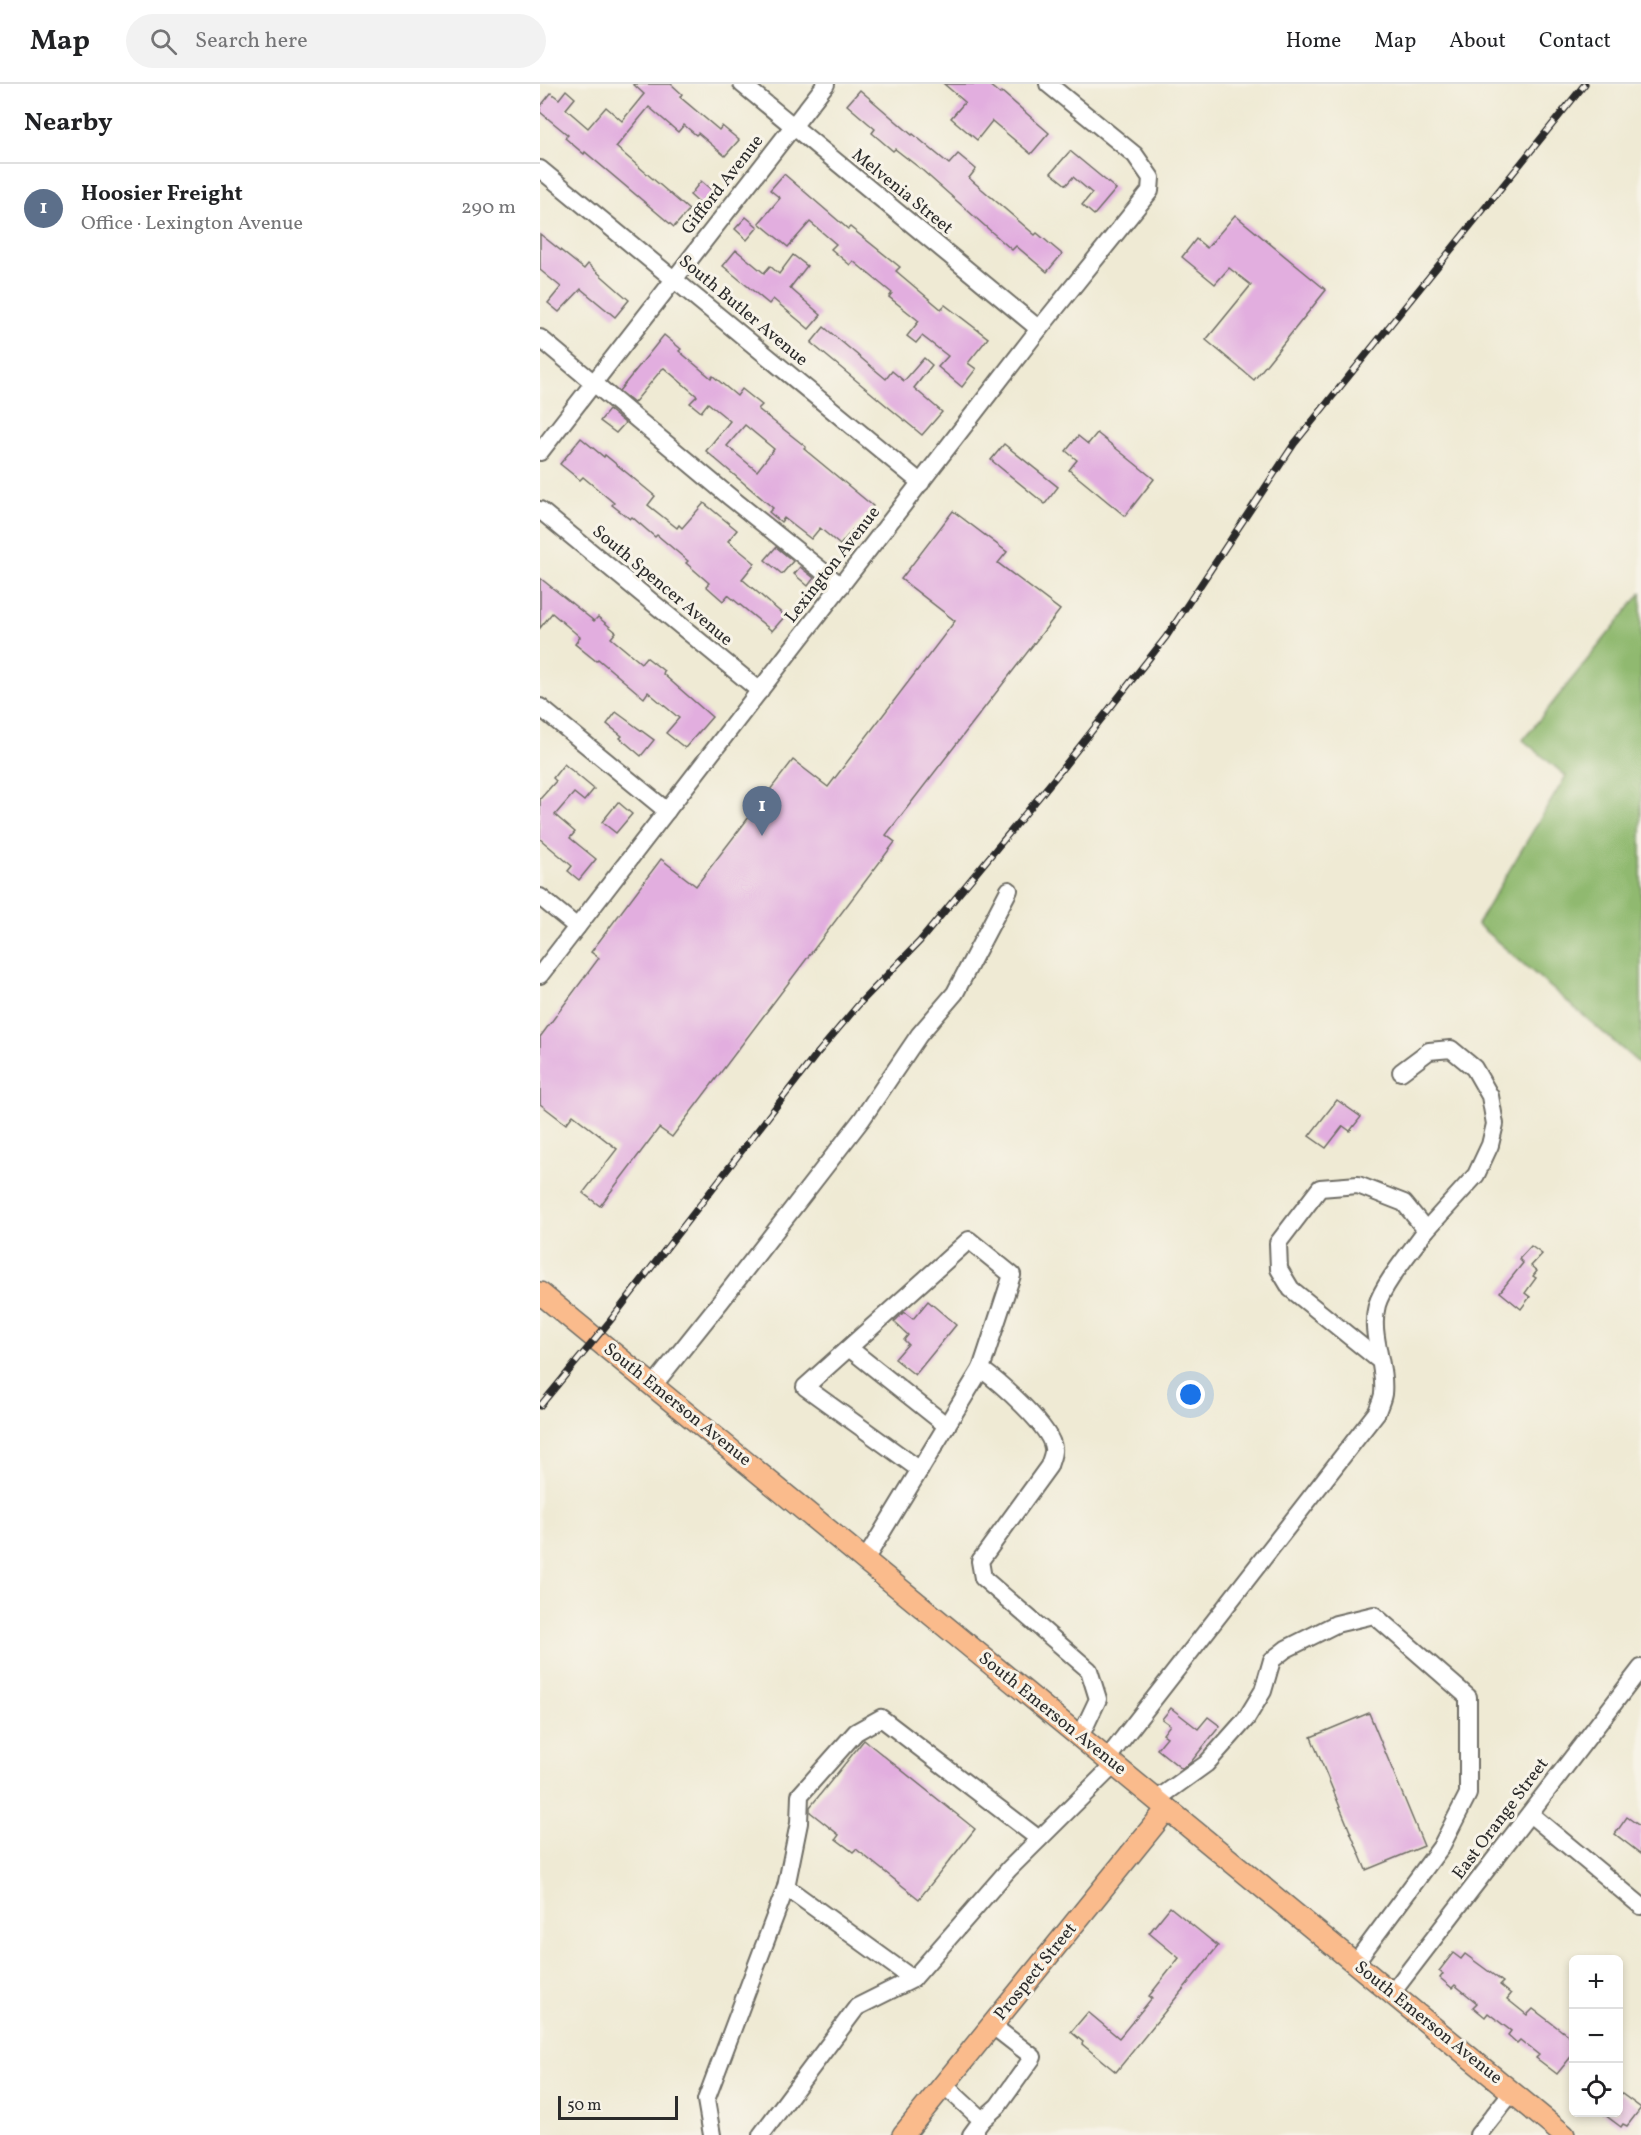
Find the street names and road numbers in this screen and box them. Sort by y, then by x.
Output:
street label: Gifford Avenue [676,130,770,240]
street label: Melvenia Street [846,143,958,241]
street label: South Butler Avenue [673,249,813,373]
street label: Lexington Avenue [779,501,887,629]
street label: South Spencer Avenue [586,520,738,652]
street label: South Emerson Avenue [598,1338,756,1472]
street label: South Emerson Avenue [973,1647,1131,1781]
street label: East Orange Street [1447,1753,1555,1885]
street label: Prospect Street [989,1918,1083,2026]
street label: South Emerson Avenue [1349,1956,1507,2090]

